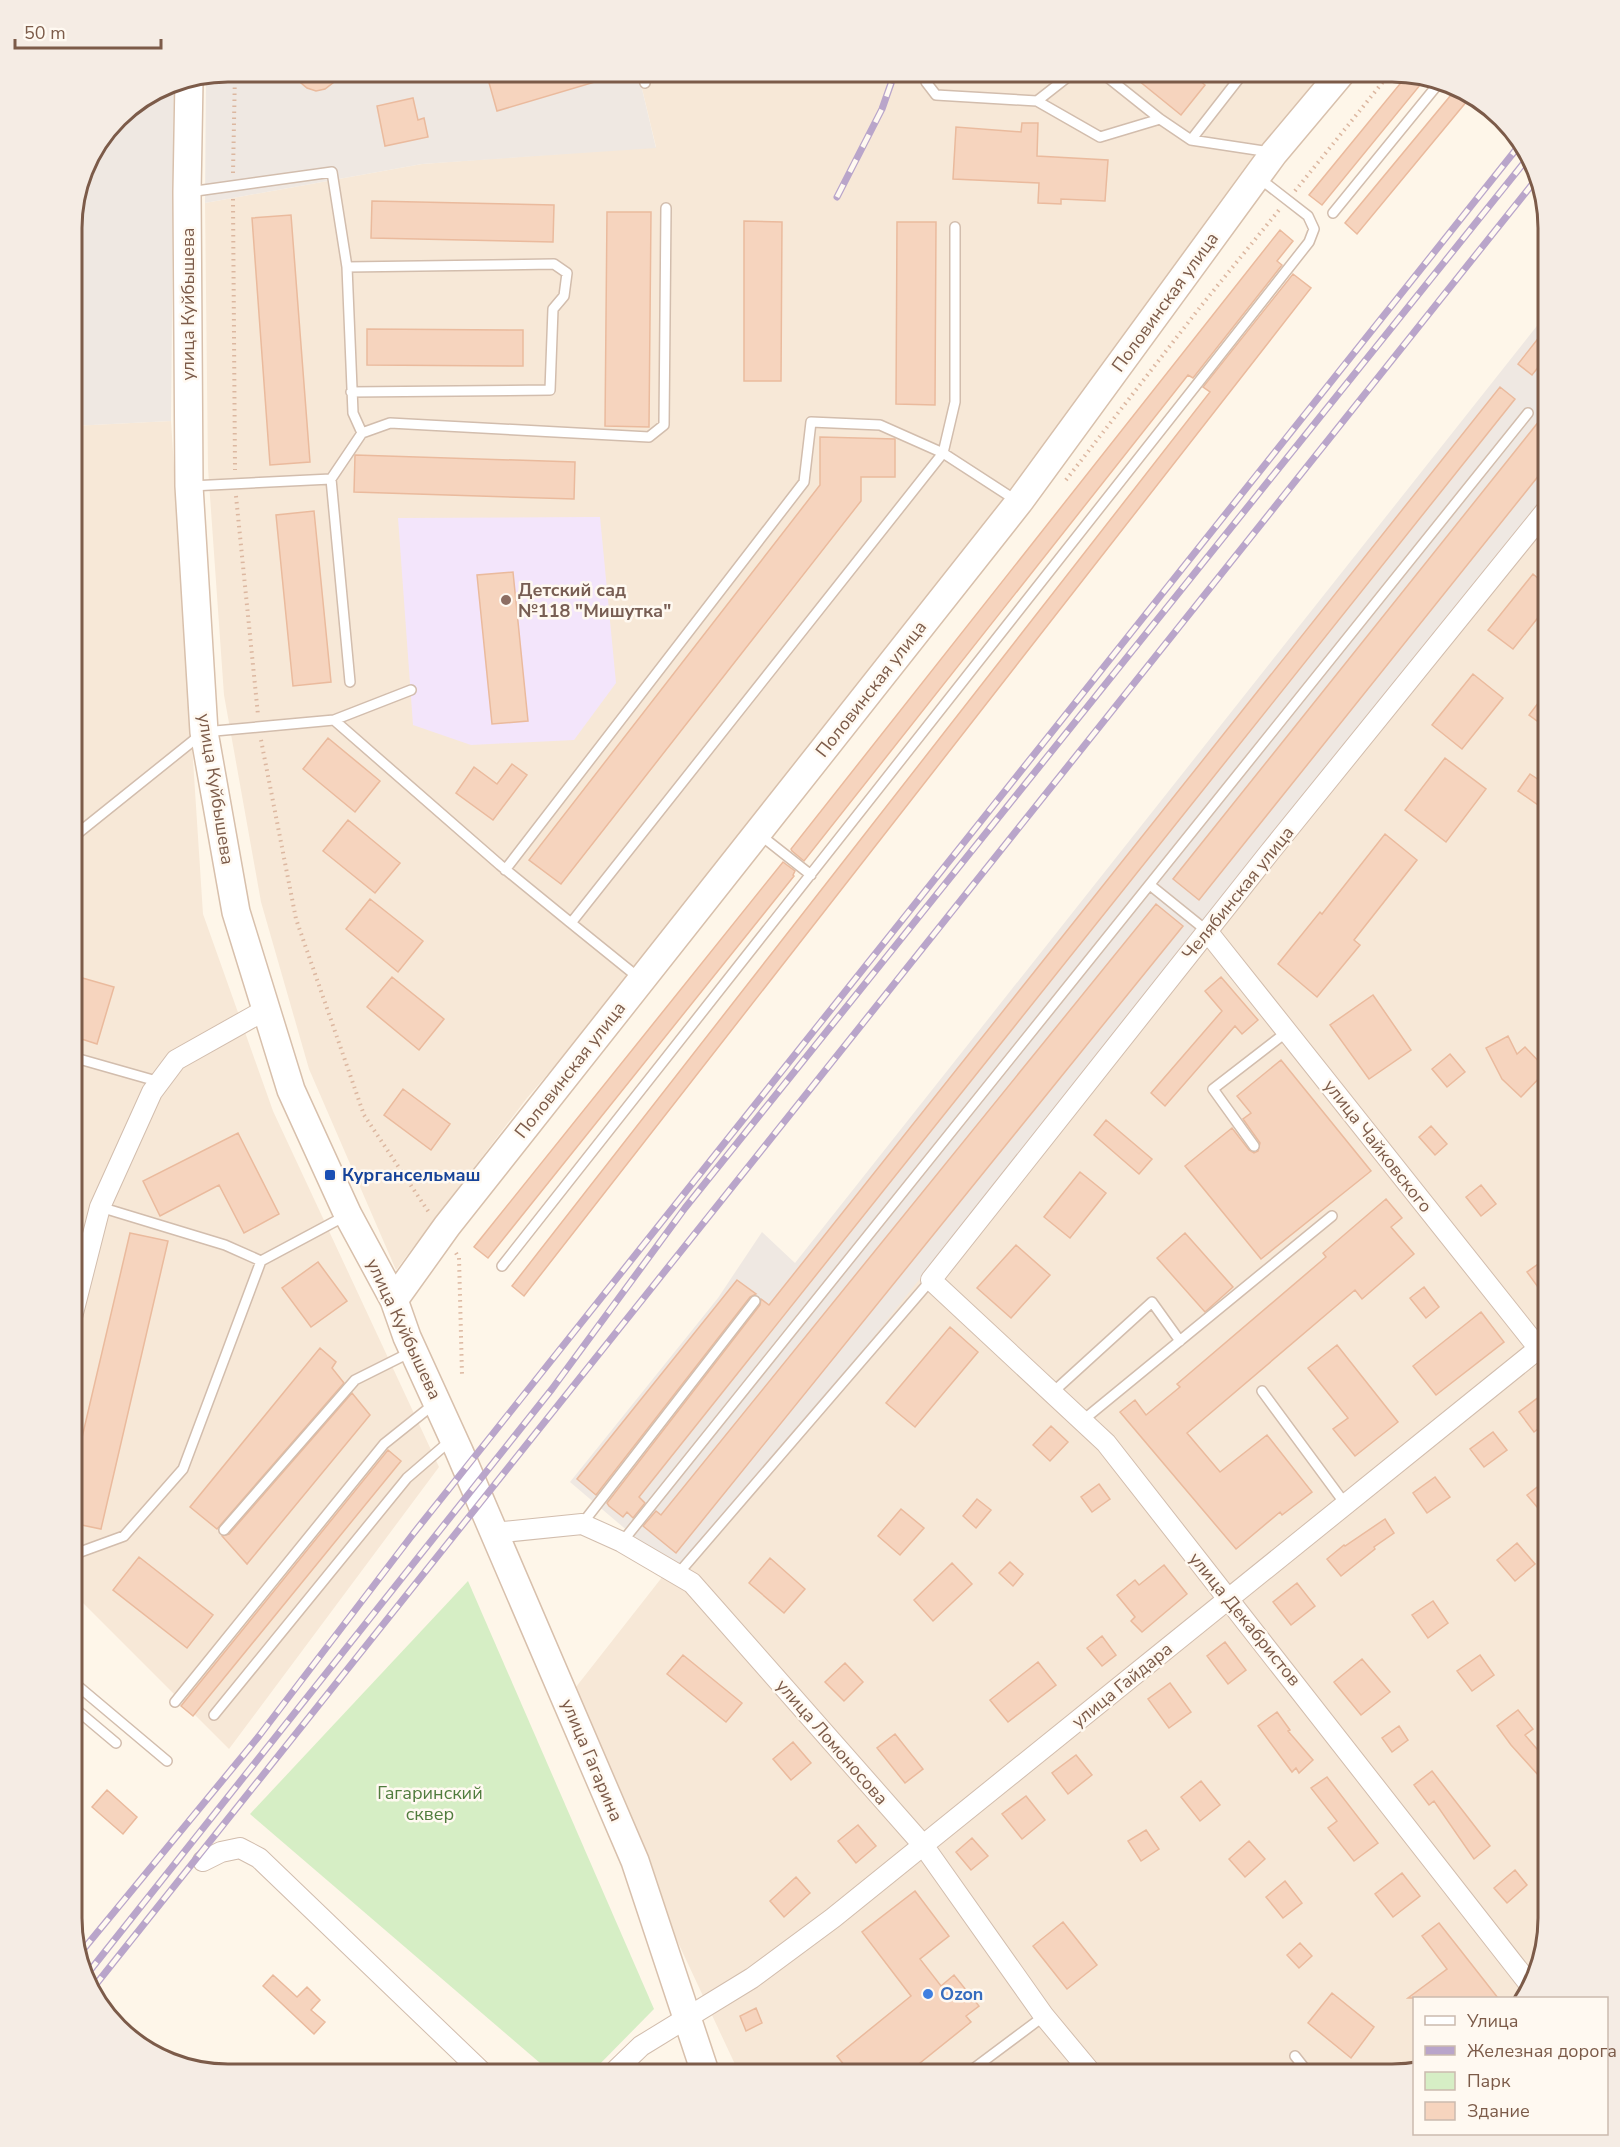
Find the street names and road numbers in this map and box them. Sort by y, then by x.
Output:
street label: Половинская улица [1106,227,1224,377]
street label: улица Куйбышева [176,228,200,380]
street label: Половинская улица [810,616,932,762]
street label: улица Куйбышева [192,712,240,866]
street label: Челябинская улица [1177,821,1299,965]
street label: Половинская улица [509,997,631,1143]
street label: улица Чайковского [1318,1074,1438,1218]
street label: улица Куйбышева [361,1255,447,1403]
street label: улица Декабристов [1184,1547,1307,1691]
street label: улица Гайдара [1067,1637,1177,1733]
street label: улица Ломоносова [771,1674,893,1810]
street label: улица Гагарина [555,1695,629,1825]

